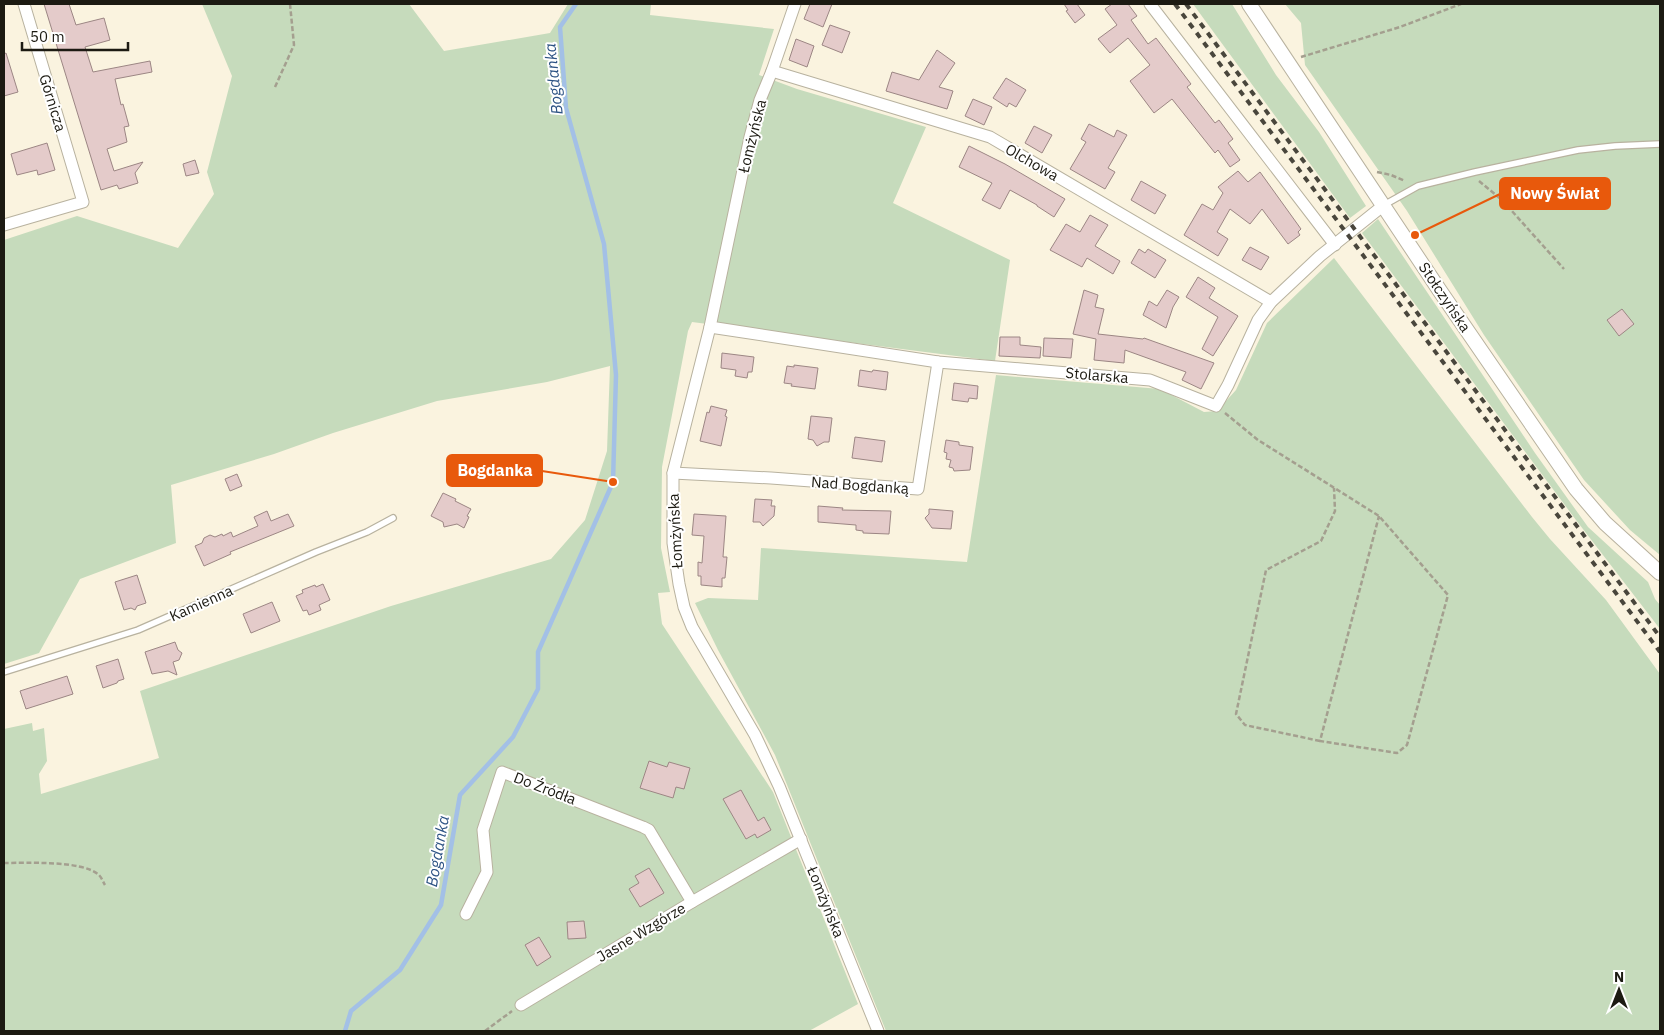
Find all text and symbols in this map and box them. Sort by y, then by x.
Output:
scale bar [22,20,129,52]
text: 50 m [30,27,65,46]
water label: Bogdanka [539,42,567,116]
street label: Górnicza [35,72,71,134]
street label: Łomżyńska [733,97,770,176]
street label: Olchowa [1002,139,1062,185]
callout: Nowy Świat [1500,178,1610,209]
text: Nowy Świat [1510,182,1600,203]
street label: Stołczyńska [1415,258,1475,336]
street label: Stolarska [1065,363,1129,387]
callout: Bogdanka [447,455,542,486]
text: Bogdanka [457,460,533,480]
street label: Nad Bogdanką [810,472,910,498]
street label: Łomżyńska [664,493,687,570]
street label: Kamienna [166,581,236,625]
street label: Do Źródła [511,767,579,809]
water label: Bogdanka [421,814,453,888]
street label: Łomżyńska [803,863,849,940]
street label: Jasne Wzgórze [593,898,689,966]
north arrow [1594,965,1644,1015]
text: N [1614,968,1624,986]

